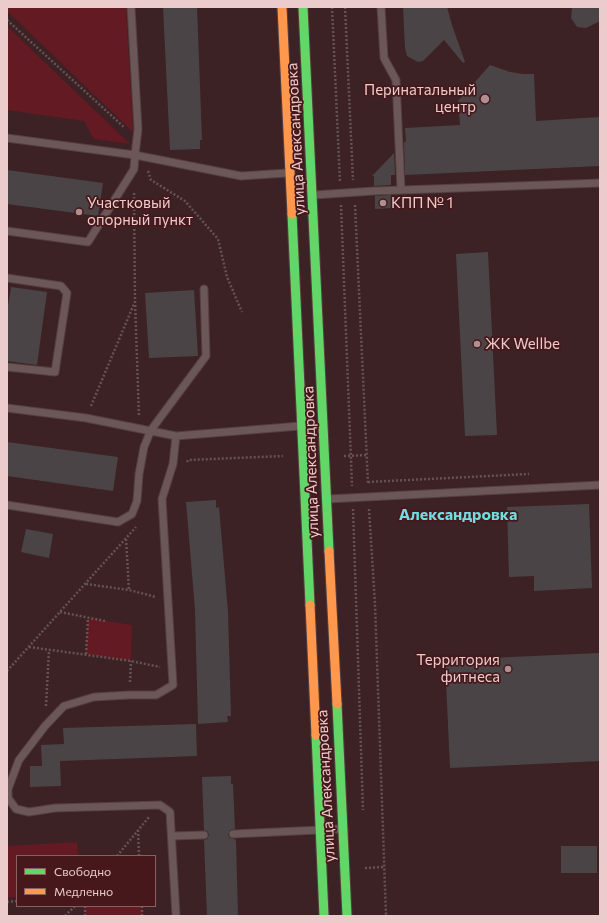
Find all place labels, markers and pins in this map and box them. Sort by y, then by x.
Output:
place label: Перинатальный центр [364,81,476,116]
marker: Перинатальный центр [479,93,491,105]
place label: Участковый опорный пункт [87,194,193,229]
place label: КПП № 1 [391,194,453,212]
marker: КПП № 1 [378,198,388,208]
marker: Участковый опорный пункт [74,207,84,217]
place label: ЖК Wellbe [485,335,560,353]
marker: ЖК Wellbe [472,339,482,349]
place label: Территория фитнеса [416,651,500,686]
marker: Территория фитнеса [503,664,513,674]

